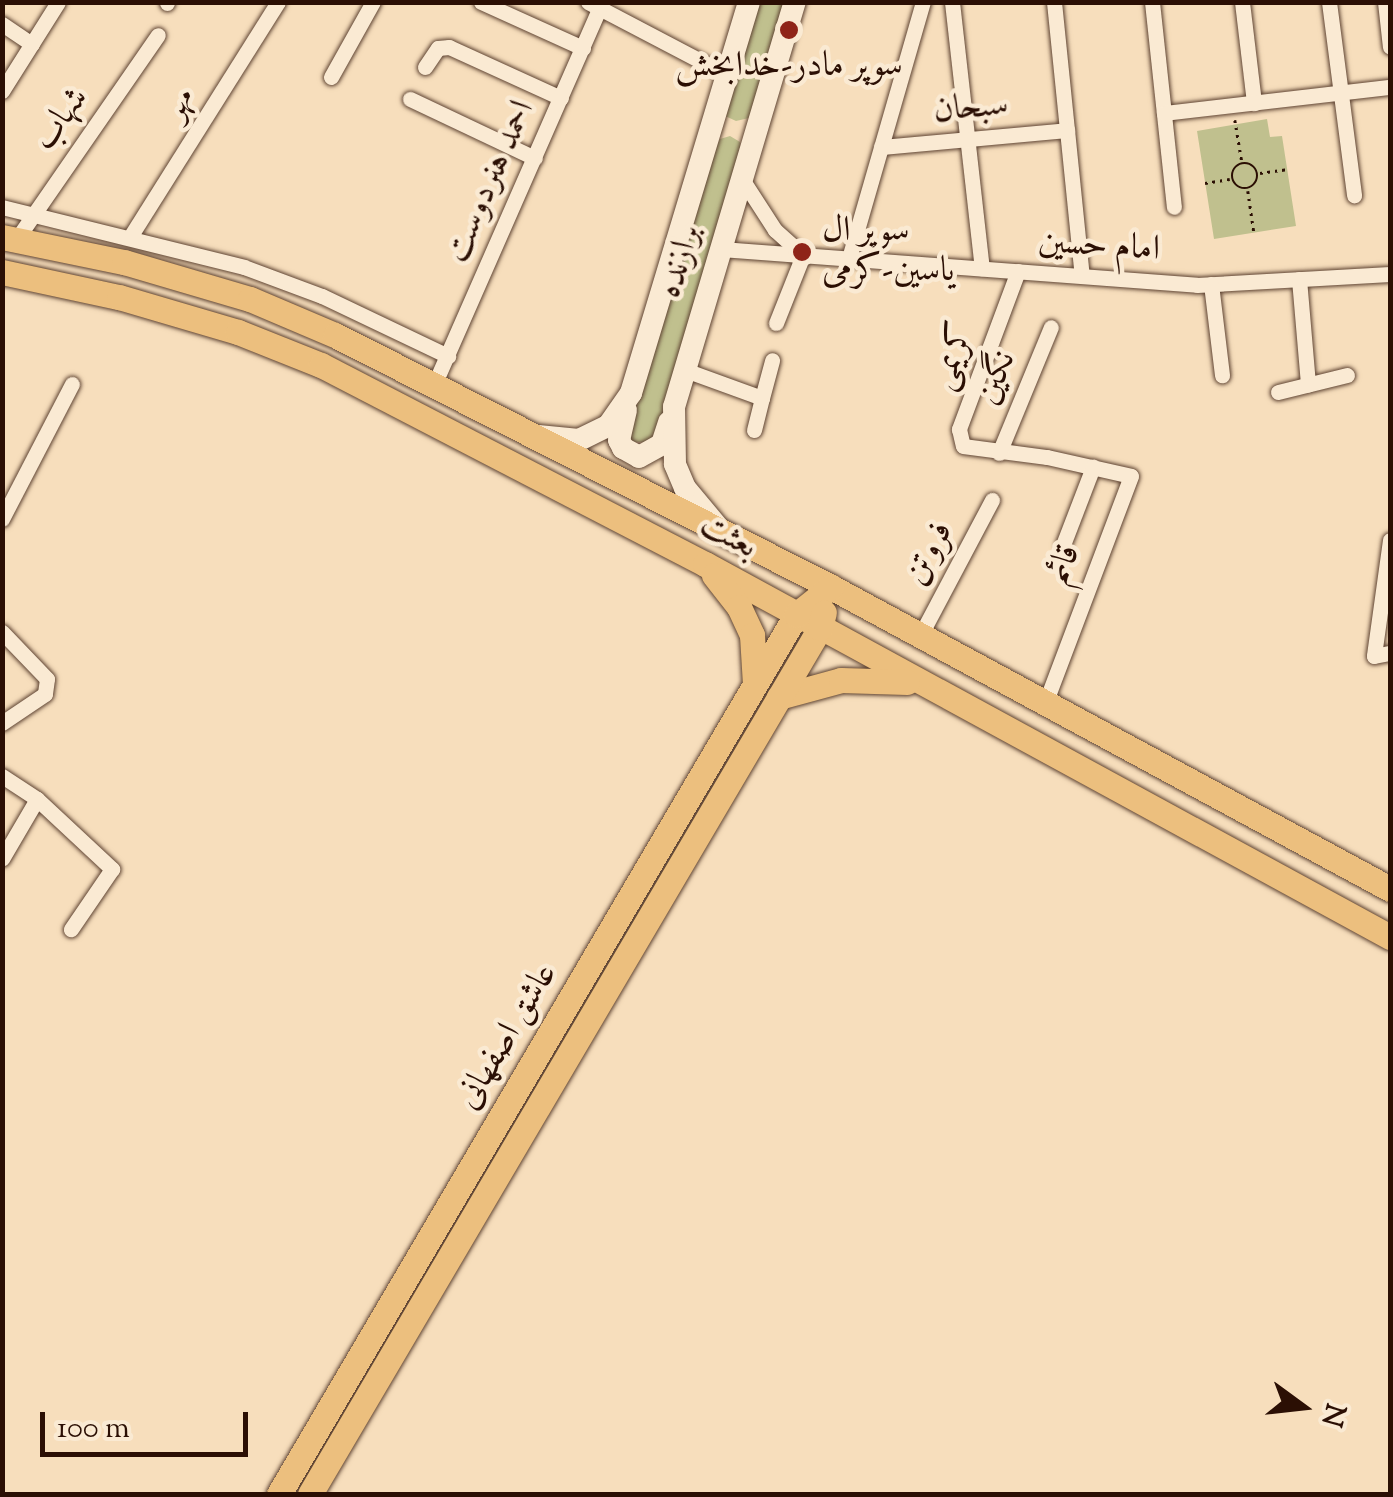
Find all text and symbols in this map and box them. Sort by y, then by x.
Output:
marker: سوپر مادر-خدابخش [778,19,800,41]
place label: سوپر مادر-خدابخش [675,46,903,88]
street label: شهاب [25,80,99,160]
street label: مهر [154,80,206,128]
street label: سبحان [932,85,1010,133]
street label: احمد هنردوست [437,95,545,269]
place label: سوپر ال یاسین-کرمی [822,211,955,293]
street label: برازنده [650,221,712,303]
street label: امام حسین [1037,222,1161,272]
marker: سوپر ال یاسین-کرمی [791,241,813,263]
street label: کریمی [923,318,985,396]
street label: نگین [967,345,1027,411]
street label: بعثت [692,505,764,569]
street label: فروتن [896,515,964,593]
street label: قائم [1038,539,1092,591]
street label: عاشق اصفهانی [448,956,568,1118]
north arrow [1253,1357,1353,1457]
scale bar [45,1392,252,1454]
text: N [1310,1399,1354,1431]
text: 100 m [57,1408,130,1451]

